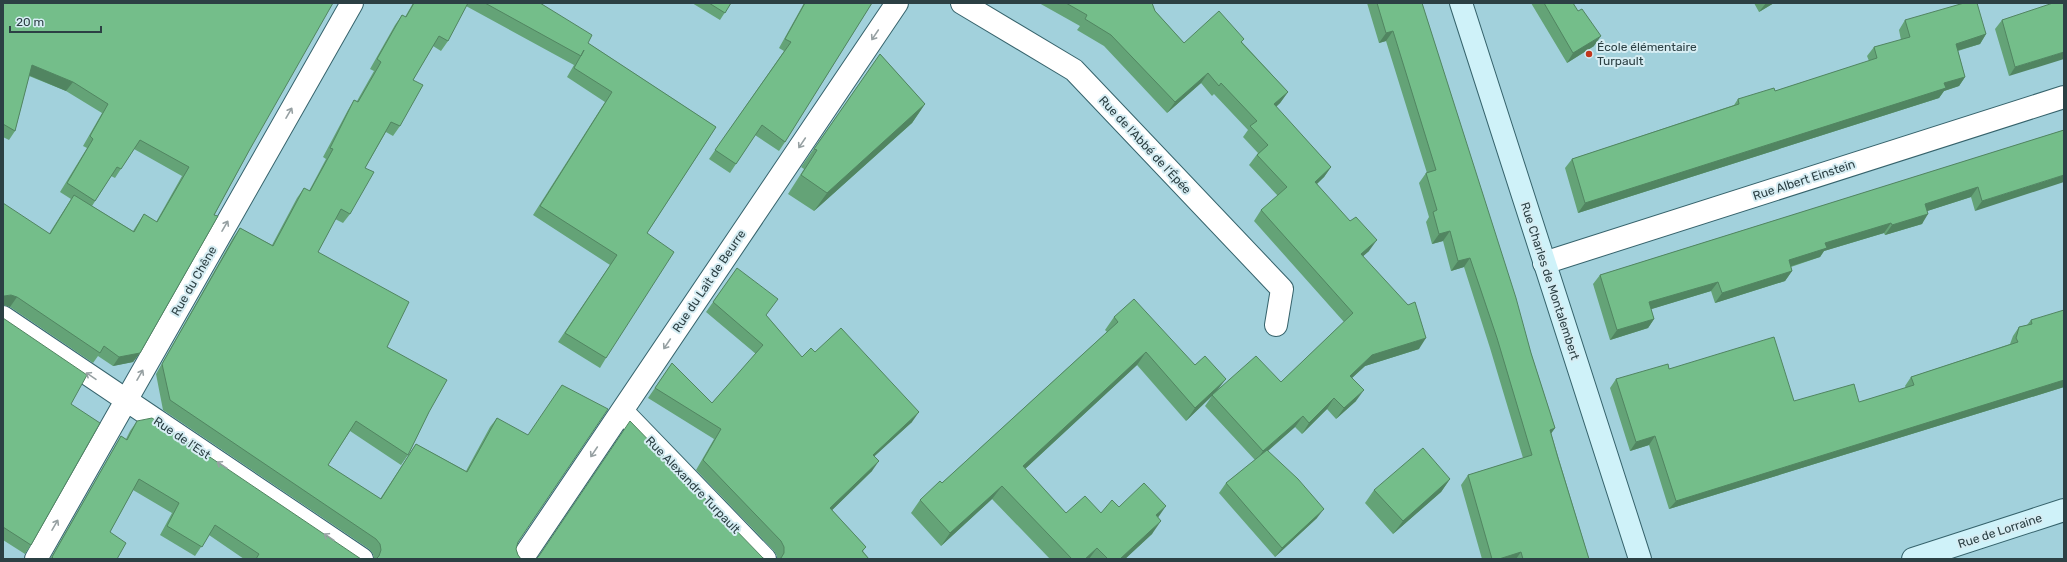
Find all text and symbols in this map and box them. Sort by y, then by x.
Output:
scale bar [10,8,101,34]
text: 20 m [16,15,44,29]
one-way arrow [871,30,879,41]
place label: École élémentaire Turpault [1597,40,1697,68]
marker: École élémentaire Turpault [1584,49,1594,59]
street label: Rue de l’Abbé de l’Épée [1096,93,1194,197]
one-way arrow [286,107,294,119]
one-way arrow [798,137,806,148]
street label: Rue Albert Einstein [1751,157,1857,203]
street label: Rue Charles de Montalembert [1518,200,1582,362]
one-way arrow [221,220,229,232]
street label: Rue du Lait de Beurre [670,227,749,335]
street label: Rue du Chêne [168,243,220,318]
one-way arrow [663,338,671,349]
one-way arrow [136,370,144,382]
one-way arrow [85,372,96,380]
street label: Rue de l’Est [151,414,213,462]
street label: Rue Alexandre Turpault [643,434,743,537]
one-way arrow [590,446,598,457]
one-way arrow [216,460,227,469]
street label: Rue de Lorraine [1956,511,2044,551]
one-way arrow [51,519,59,531]
one-way arrow [324,533,335,541]

